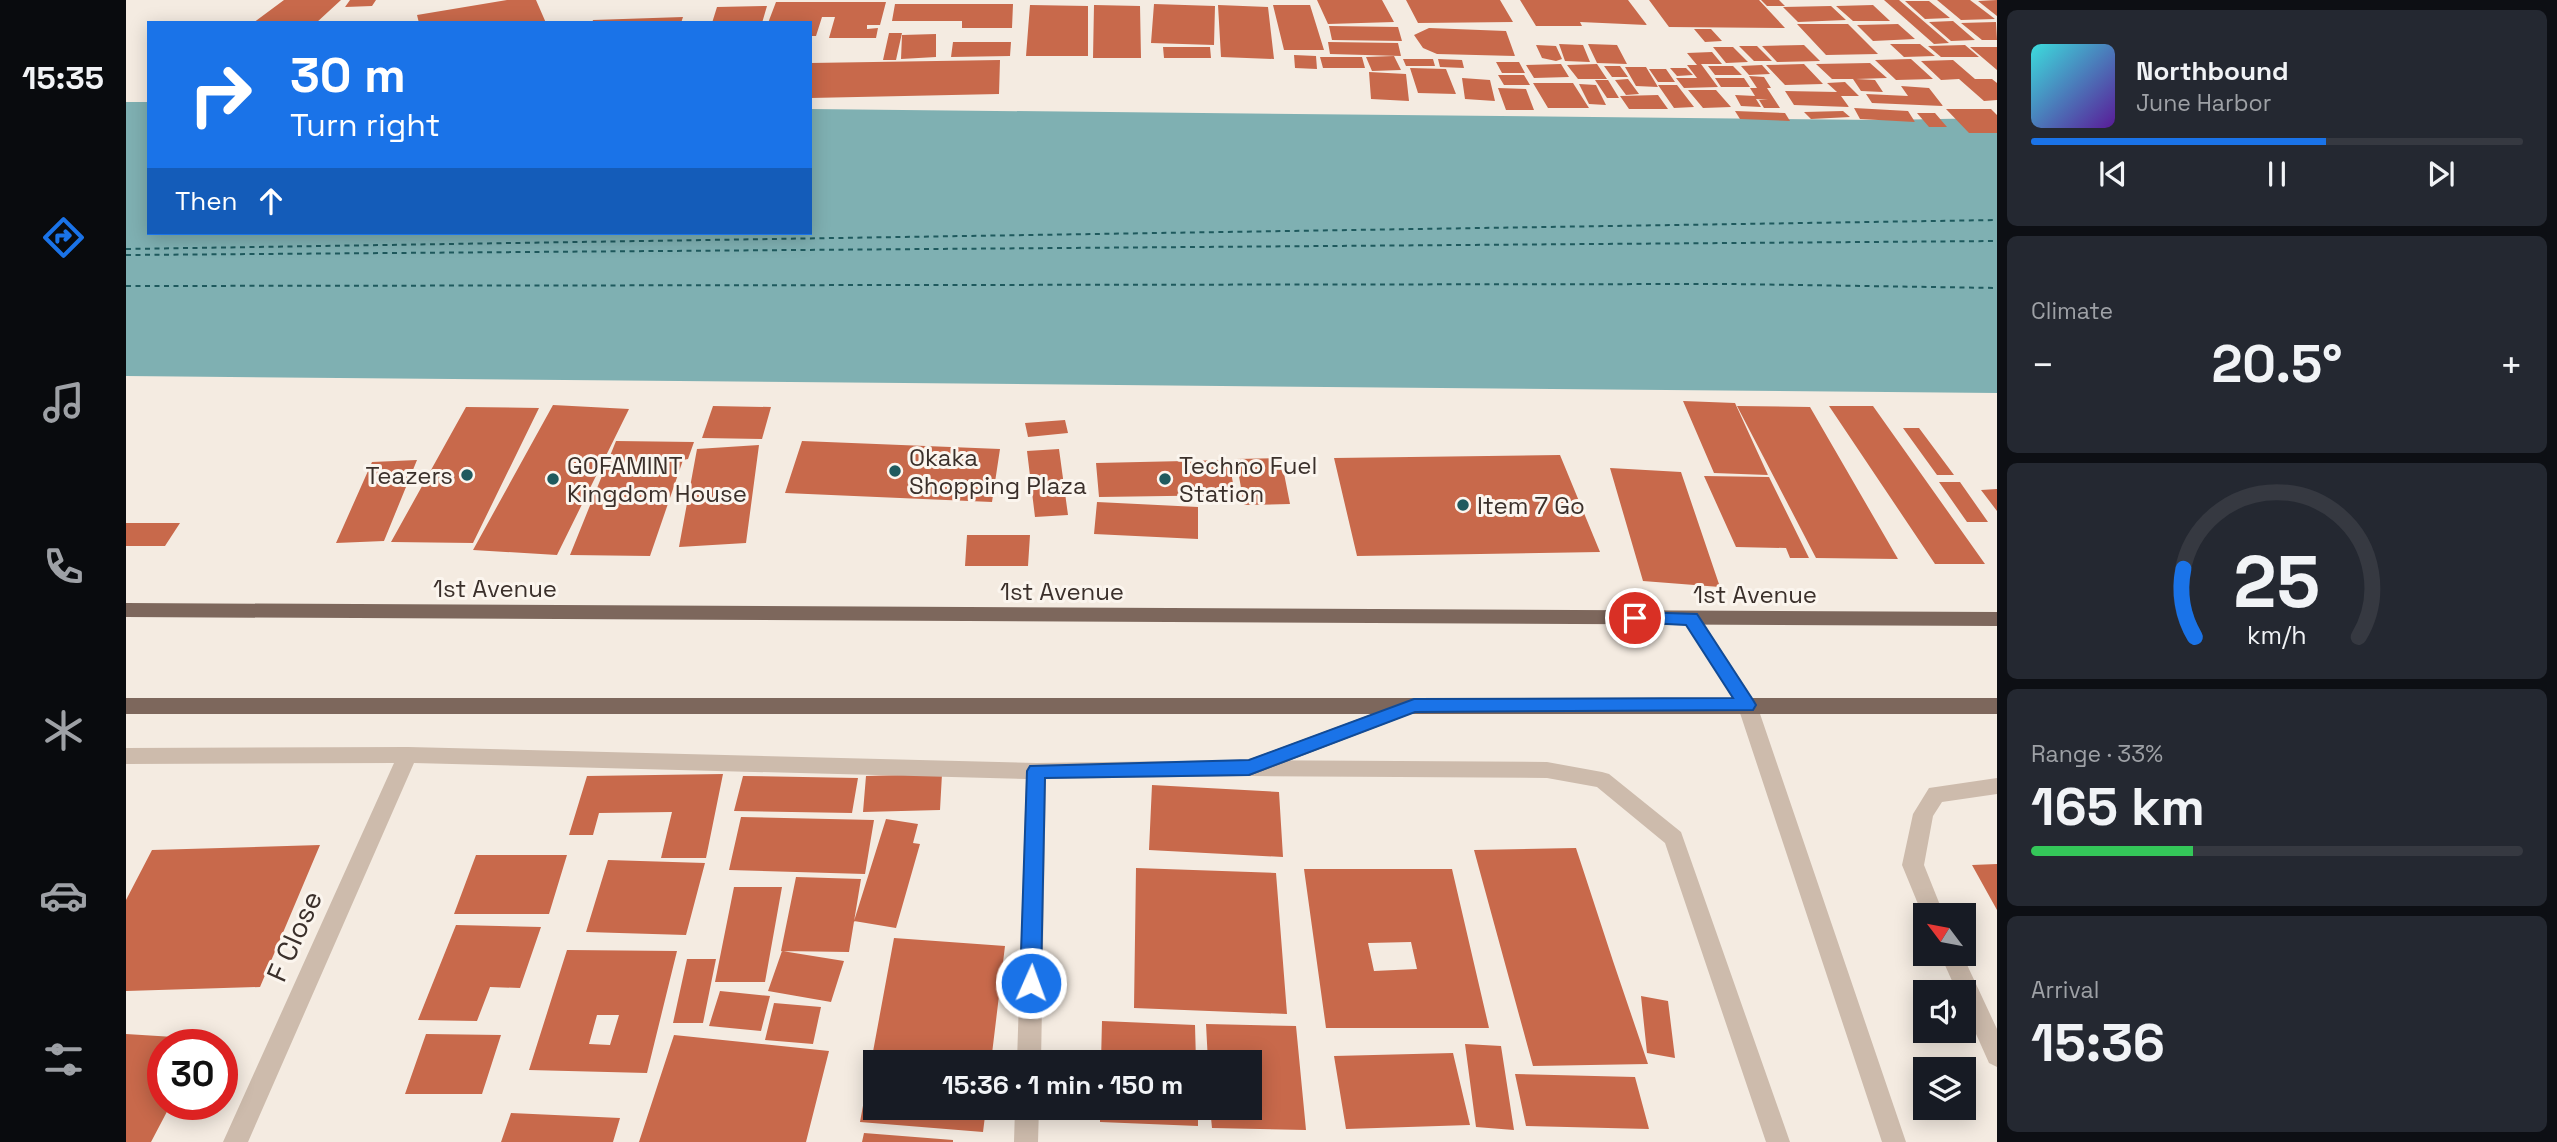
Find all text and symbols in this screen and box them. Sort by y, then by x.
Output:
text: 30 m [290,44,406,106]
icon: right [175,49,266,140]
text: Northbound [2136,54,2289,88]
text: 15:35 [22,58,104,98]
text: June Harbor [2136,88,2271,118]
text: Turn right [290,105,440,145]
icon: previous [2094,155,2132,193]
icon: pause [2258,155,2296,193]
icon: next [2422,155,2460,193]
icon: ahead [252,182,290,220]
text: Then [175,184,238,218]
icon: directions [39,213,88,262]
text: Climate [2031,296,2113,326]
text: 20.5° [2211,331,2343,397]
text: − [2031,341,2055,389]
text: + [2499,341,2523,389]
icon: music [39,378,88,427]
place label: Okaka Shopping Plaza [909,442,1087,501]
place label: GOFAMINT Kingdom House [567,450,747,509]
place label: Techno Fuel Station [1179,450,1317,509]
place label: Teazers [366,460,453,491]
marker: Okaka Shopping Plaza [887,463,903,479]
marker: Teazers [459,467,475,483]
marker: GOFAMINT Kingdom House [545,471,561,487]
marker: Techno Fuel Station [1157,471,1173,487]
place label: Item 7 Go [1477,490,1585,521]
marker: Item 7 Go [1455,497,1471,513]
text: 25 [2234,535,2320,628]
icon: phone [39,542,88,591]
street label: 1st Avenue [433,573,557,604]
street label: 1st Avenue [1000,576,1124,607]
street label: 1st Avenue [1693,579,1817,610]
pin [1605,588,1665,648]
icon: arrive [1616,599,1654,637]
text: km/h [2247,619,2307,651]
icon: climate [39,706,88,755]
text: Range · 33% [2031,739,2163,769]
text: 165 km [2031,774,2205,840]
icon: car [39,871,88,920]
street label: F Close [258,885,330,987]
north arrow [1913,903,1976,966]
map controls [1913,903,1976,1120]
position arrow [994,946,1068,1020]
text: Arrival [2031,975,2099,1005]
button: sound [1913,980,1976,1043]
text: 15:36 [2031,1010,2165,1076]
speed limit sign: 30 [147,1029,238,1120]
icon: filters [39,1035,88,1084]
button: layers [1913,1057,1976,1120]
text: 15:36 · 1 min · 150 m [942,1068,1183,1102]

